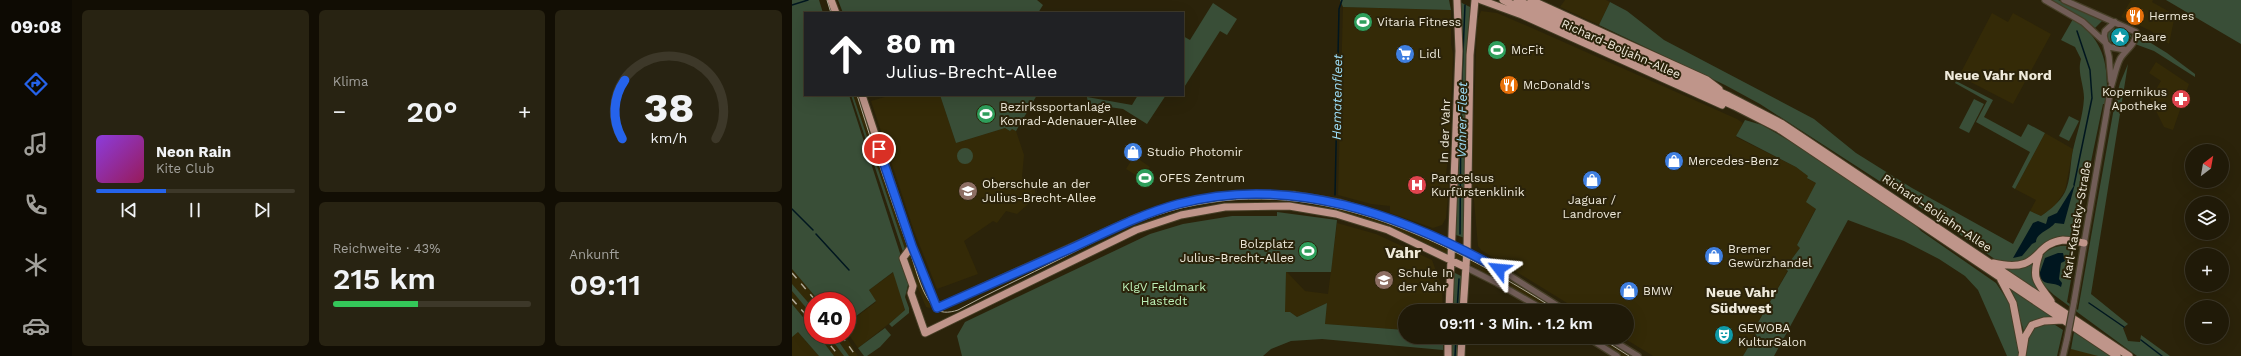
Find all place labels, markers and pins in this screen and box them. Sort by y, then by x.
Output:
restaurant icon: Hermes [2124,5,2146,27]
place label: Hermes [2149,9,2194,23]
sports icon: Vitaria Fitness [1352,11,1374,33]
place label: Vitaria Fitness [1377,15,1461,29]
place icon: Paare [2109,26,2131,48]
place label: Paare [2134,30,2167,44]
sports icon: McFit [1486,39,1508,61]
supermarket icon: Lidl [1394,43,1416,65]
place label: McFit [1511,43,1543,57]
place label: Lidl [1419,47,1441,61]
restaurant icon: McDonald's [1498,74,1520,96]
place label: McDonald's [1523,78,1590,92]
place label: Kopernikus Apotheke [2102,85,2167,113]
pharmacy icon: Kopernikus Apotheke [2170,88,2192,110]
place label: Bezirkssportanlage Konrad-Adenauer-Allee [1000,100,1137,128]
sports icon: Bezirkssportanlage Konrad-Adenauer-Allee [975,103,997,125]
pin [862,132,896,166]
shop icon: Studio Photomir [1122,141,1144,163]
place label: Studio Photomir [1147,145,1243,159]
shop icon: Mercedes-Benz [1663,150,1685,172]
place label: Mercedes-Benz [1688,154,1779,168]
sports icon: OFES Zentrum [1134,167,1156,189]
shop icon: Jaguar / Landrover [1581,169,1603,191]
place label: OFES Zentrum [1159,171,1245,185]
place label: Paracelsus Kurfürstenklinik [1431,171,1525,199]
hospital icon: Paracelsus Kurfürstenklinik [1406,174,1428,196]
place label: Oberschule an der Julius-Brecht-Allee [982,177,1096,205]
school or university icon: Oberschule an der Julius-Brecht-Allee [957,180,979,202]
place label: Jaguar / Landrover [1563,193,1622,221]
place label: Bolzplatz Julius-Brecht-Allee [1180,237,1294,265]
sports icon: Bolzplatz Julius-Brecht-Allee [1297,240,1319,262]
place label: Bremer Gewürzhandel [1728,242,1812,270]
shop icon: Bremer Gewürzhandel [1703,245,1725,267]
place label: Schule In der Vahr [1398,266,1453,294]
school or university icon: Schule In der Vahr [1373,269,1395,291]
shop icon: BMW [1618,280,1640,302]
place label: BMW [1643,284,1673,298]
place label: GEWOBA KulturSalon [1738,321,1806,349]
theatre icon: GEWOBA KulturSalon [1713,324,1735,346]

